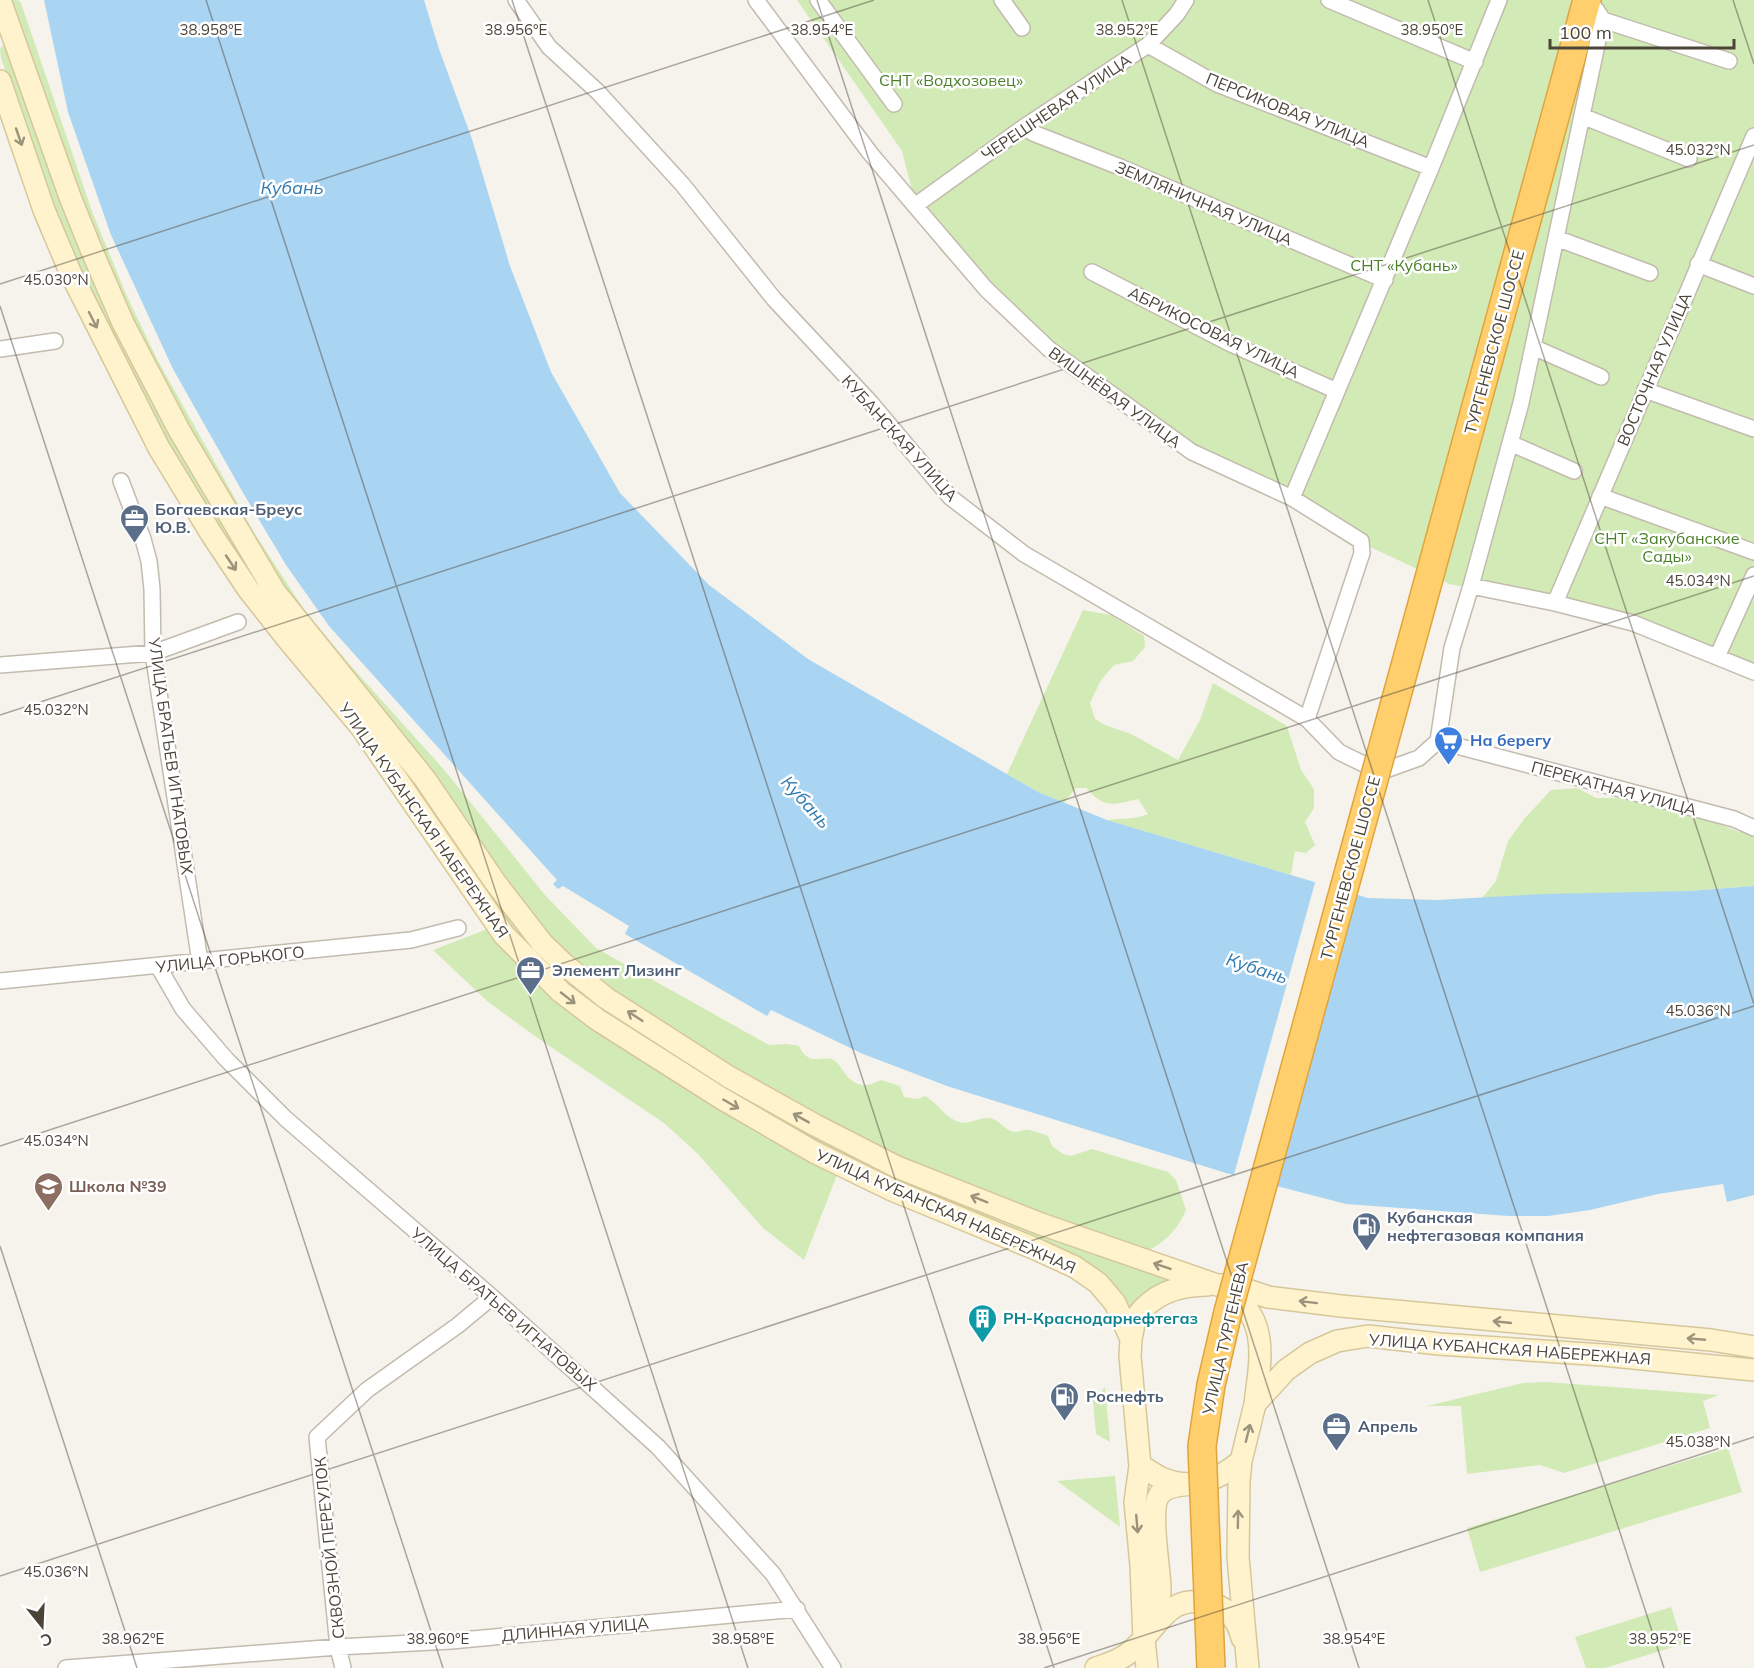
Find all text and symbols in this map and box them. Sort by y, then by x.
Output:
scale bar [1550,12,1734,50]
text: 38.958°E [180,20,243,39]
text: 38.956°E [485,20,548,39]
text: 38.954°E [791,20,854,39]
text: 38.952°E [1096,20,1159,39]
text: 38.950°E [1401,20,1464,39]
text: 100 m [1559,21,1612,44]
street label: ЧЕРЕШНЕВАЯ УЛИЦА [977,49,1135,165]
street label: ПЕРСИКОВАЯ УЛИЦА [1203,68,1373,152]
park label: СНТ «Водхозовец» [879,70,1023,90]
one-way arrow [14,127,25,146]
text: 45.032°N [1665,140,1731,159]
street label: ЗЕМЛЯНИЧНАЯ УЛИЦА [1112,157,1296,250]
water label: Кубань [260,176,324,199]
street label: ТУРГЕНЕВСКОЕ ШОССЕ [1460,248,1528,436]
park label: СНТ «Кубань» [1350,255,1458,275]
text: 45.030°N [23,270,89,289]
street label: АБРИКОСОВАЯ УЛИЦА [1125,282,1303,382]
street label: ВОСТОЧНАЯ УЛИЦА [1613,289,1696,449]
one-way arrow [88,311,99,329]
street label: ВИШНЁВАЯ УЛИЦА [1045,342,1185,452]
street label: КУБАНСКАЯ УЛИЦА [838,371,962,506]
place label: Богаевская-Бреус Ю.В. [155,499,302,537]
office icon: Богаевская-Бреус Ю.В. [118,502,150,544]
park label: СНТ «Закубанские Сады» [1594,528,1740,566]
one-way arrow [225,554,237,571]
text: 45.034°N [1665,571,1731,590]
street label: УЛИЦА БРАТЬЕВ ИГНАТОВЫХ [144,635,198,876]
street label: УЛИЦА КУБАНСКАЯ НАБЕРЕЖНАЯ [334,698,513,942]
text: 45.032°N [23,700,89,719]
supermarket icon: На берегу [1433,724,1465,766]
place label: На берегу [1470,730,1551,750]
street label: ПЕРЕКАТНАЯ УЛИЦА [1529,756,1699,820]
water label: Кубань [776,771,836,833]
street label: ТУРГЕНЕВСКОЕ ШОССЕ [1316,774,1384,962]
street label: УЛИЦА ГОРЬКОГО [153,941,306,977]
water label: Кубань [1223,947,1291,989]
office icon: Элемент Лизинг [515,954,547,996]
place label: Элемент Лизинг [552,960,682,980]
one-way arrow [560,991,576,1004]
text: 45.036°N [1665,1001,1731,1020]
one-way arrow [627,1010,644,1022]
one-way arrow [722,1099,740,1110]
one-way arrow [793,1112,811,1123]
text: 45.034°N [23,1131,89,1150]
street label: УЛИЦА КУБАНСКАЯ НАБЕРЕЖНАЯ [812,1144,1079,1278]
school or university icon: Школа №39 [32,1170,64,1212]
place label: Школа №39 [69,1176,167,1196]
one-way arrow [970,1193,988,1204]
place label: Кубанская нефтегазовая компания [1387,1207,1584,1245]
fuel station icon: Кубанская нефтегазовая компания [1350,1210,1382,1252]
street label: УЛИЦА БРАТЬЕВ ИГНАТОВЫХ [406,1222,601,1395]
street label: УЛИЦА ТУРГЕНЕВА [1197,1259,1252,1418]
one-way arrow [1152,1260,1171,1271]
one-way arrow [1298,1296,1318,1307]
building icon: РН-Краснодарнефтегаз [966,1302,998,1344]
place label: РН-Краснодарнефтегаз [1003,1308,1198,1328]
one-way arrow [1492,1316,1512,1327]
street label: УЛИЦА КУБАНСКАЯ НАБЕРЕЖНАЯ [1367,1329,1652,1369]
one-way arrow [1687,1333,1707,1344]
fuel station icon: Роснефть [1049,1380,1081,1422]
place label: Роснефть [1086,1386,1164,1406]
office icon: Апрель [1321,1410,1353,1452]
place label: Апрель [1358,1416,1418,1436]
one-way arrow [1242,1423,1254,1442]
text: 45.038°N [1665,1432,1731,1451]
street label: СКВОЗНОЙ ПЕРЕУЛОК [309,1455,349,1640]
one-way arrow [1232,1509,1244,1529]
one-way arrow [1132,1514,1143,1534]
text: 45.036°N [23,1562,89,1581]
north arrow [12,1596,72,1656]
street label: ДЛИННАЯ УЛИЦА [501,1613,650,1645]
text: С [38,1629,55,1651]
text: 38.962°E [102,1629,165,1648]
text: 38.960°E [407,1629,470,1648]
text: 38.958°E [712,1629,775,1648]
text: 38.956°E [1018,1629,1081,1648]
text: 38.954°E [1323,1629,1386,1648]
text: 38.952°E [1629,1629,1692,1648]

